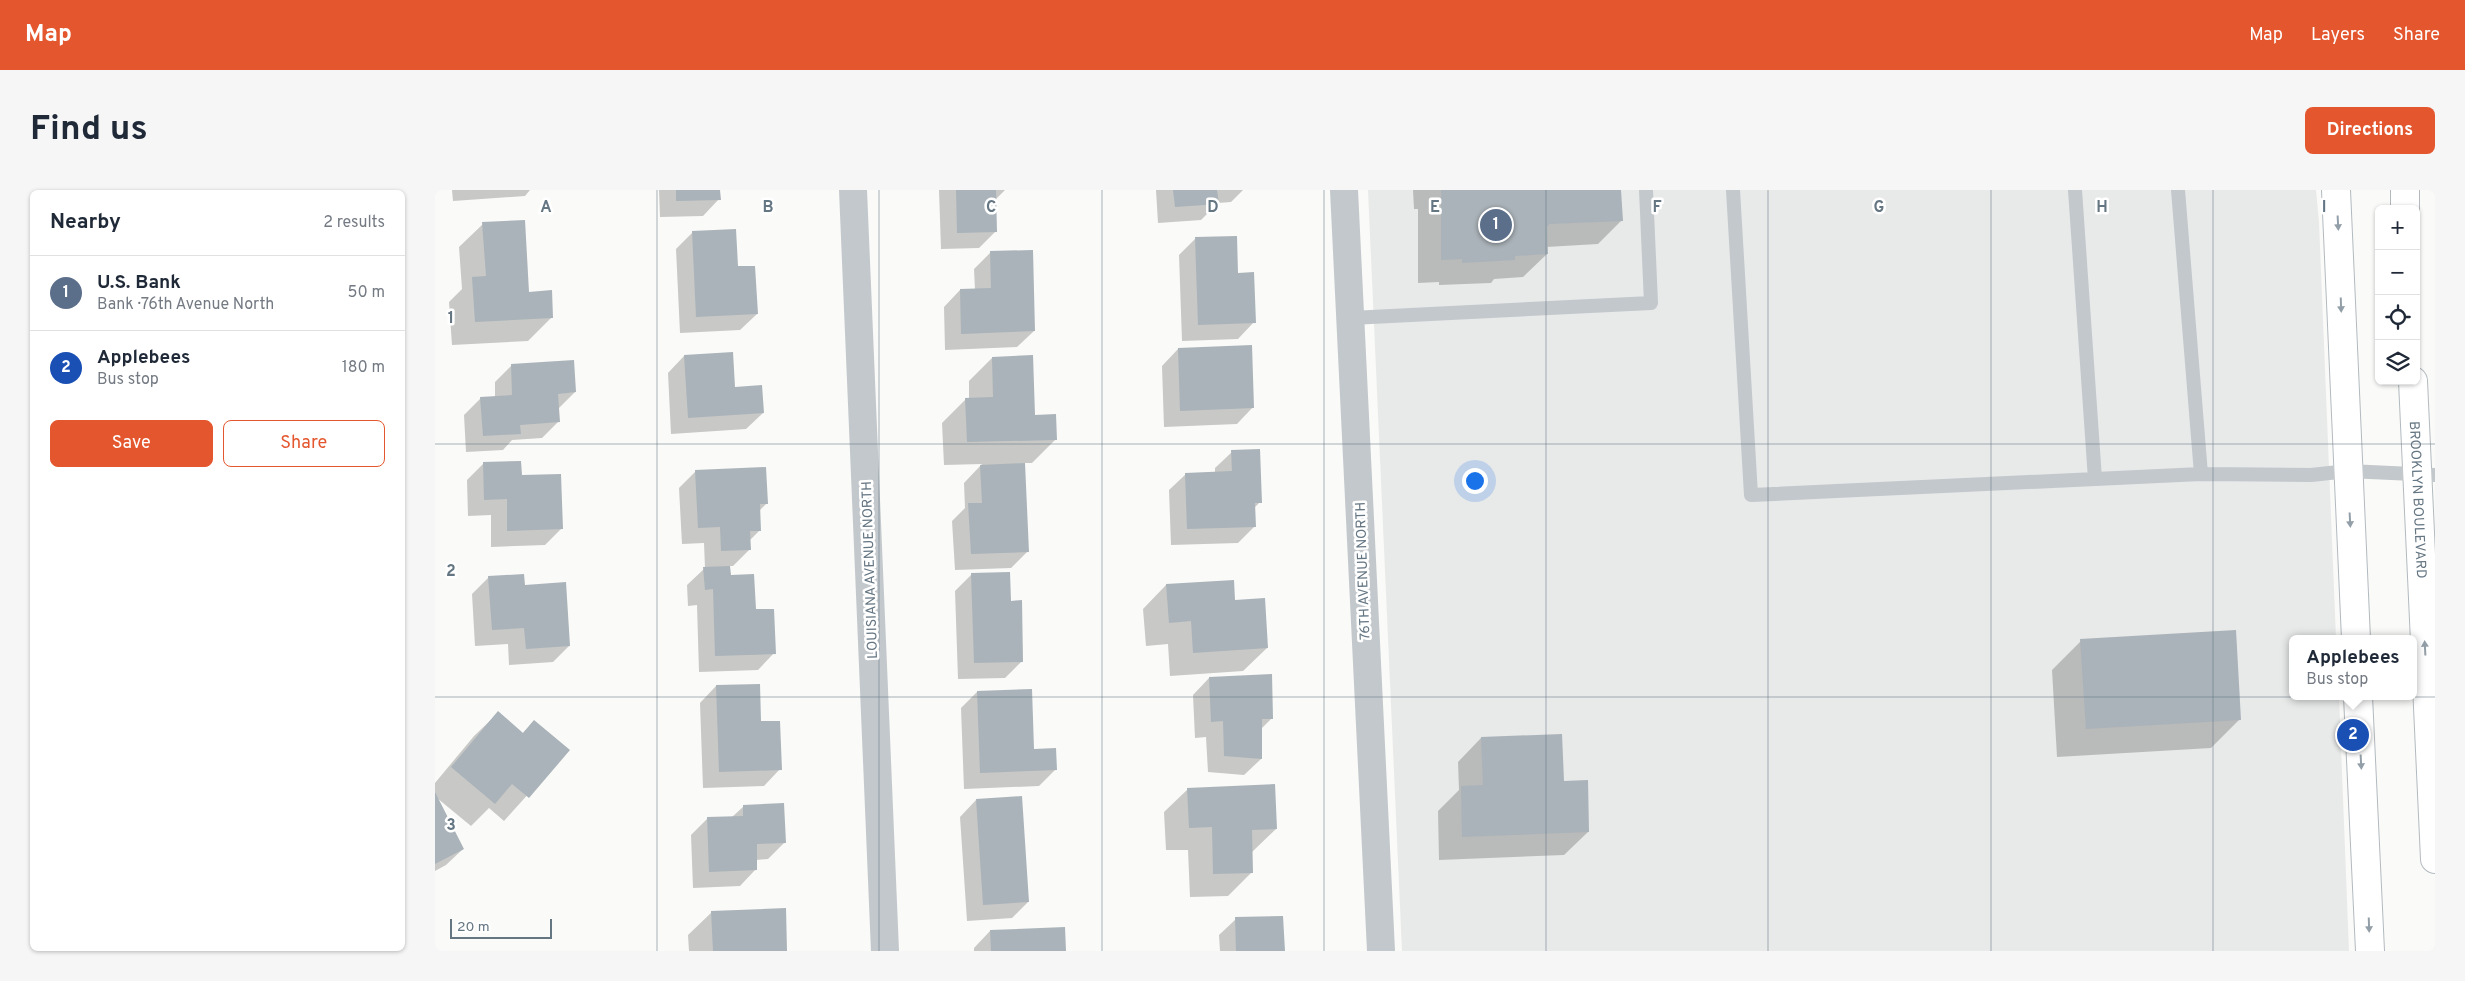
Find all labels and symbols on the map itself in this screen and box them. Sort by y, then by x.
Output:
text: A [540,198,552,218]
text: B [762,198,774,218]
text: C [986,198,996,218]
text: D [1207,198,1219,218]
text: E [1430,198,1440,218]
text: F [1652,198,1662,218]
text: G [1874,198,1884,218]
text: H [2096,198,2108,218]
text: I [2322,198,2326,218]
pin: 1 [1480,206,1512,244]
one-way arrow [2334,215,2342,231]
one-way arrow [2338,297,2346,313]
text: 1 [448,309,454,329]
street label: BROOKLYN BOULEVARD [2405,421,2429,579]
your location [1462,468,1488,494]
street label: LOUISIANA AVENUE NORTH [859,481,882,659]
street label: 76TH AVENUE NORTH [1353,501,1374,640]
one-way arrow [2347,512,2355,528]
text: 2 [446,562,456,582]
one-way arrow [2421,639,2429,655]
pin: 2 [2337,716,2369,754]
one-way arrow [2358,755,2366,771]
text: 3 [446,816,456,836]
scale bar [450,916,553,939]
one-way arrow [2365,917,2373,933]

